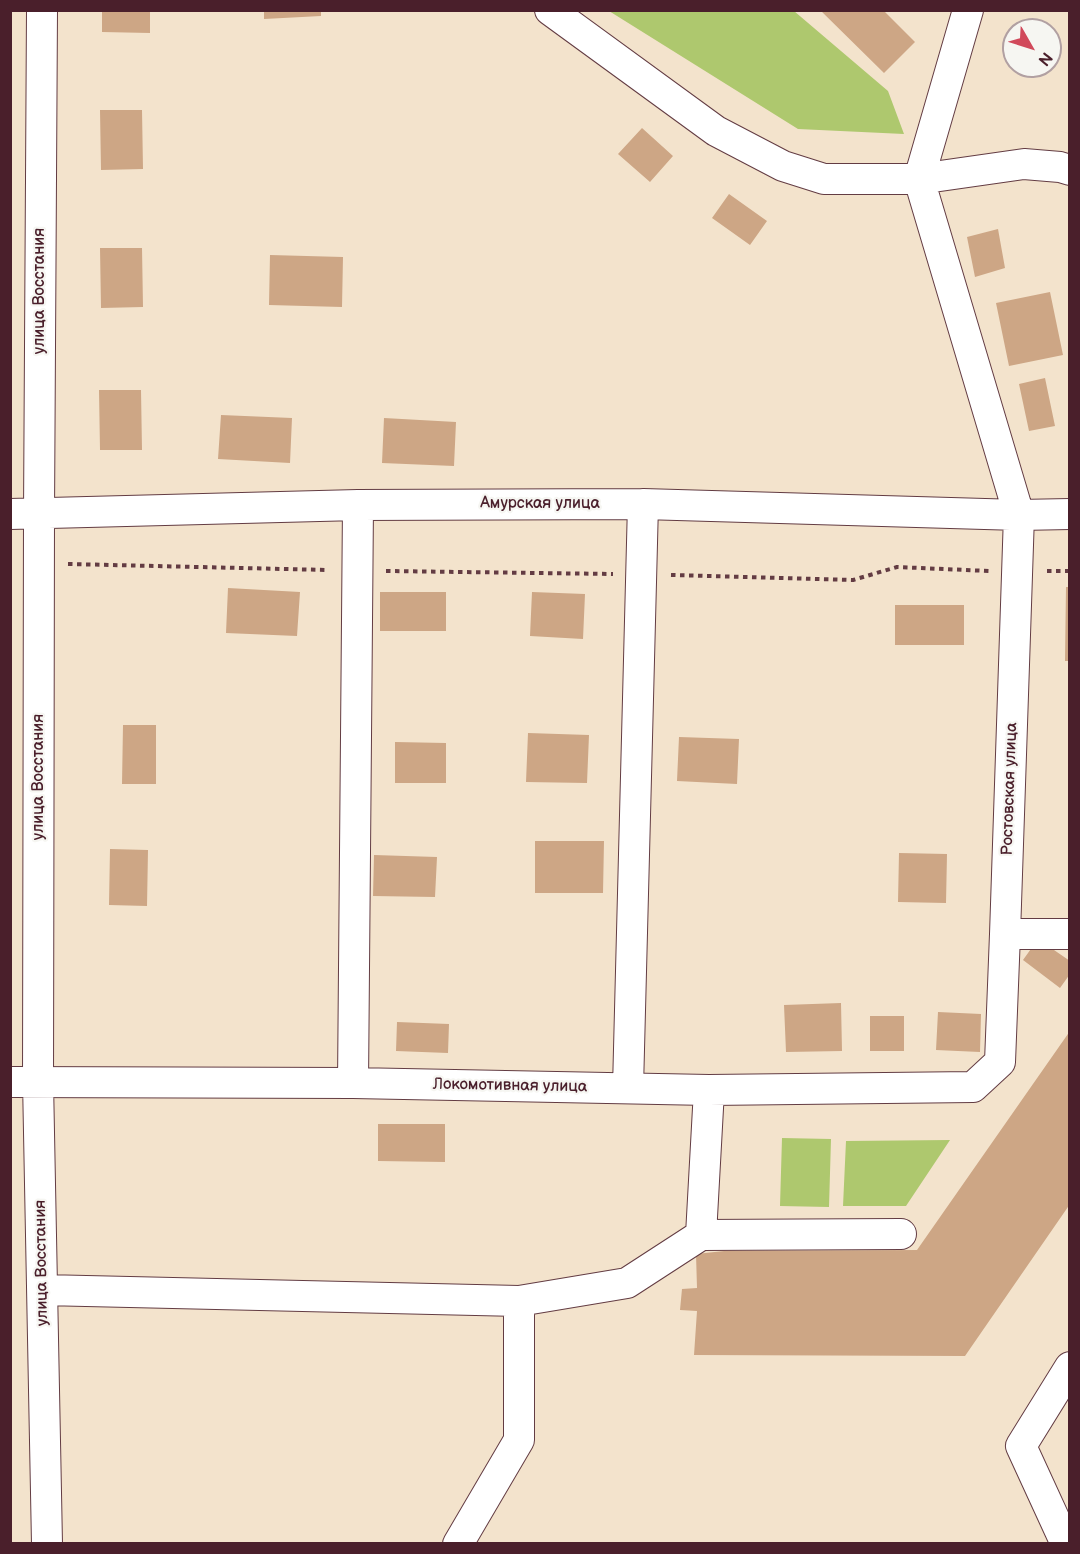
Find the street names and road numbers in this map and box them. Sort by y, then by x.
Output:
street label: улица Восстания [30,228,50,354]
street label: Амурская улица [480,494,600,514]
street label: улица Восстания [29,714,49,840]
street label: Ростовская улица [998,722,1022,856]
street label: Локомотивная улица [433,1075,587,1097]
street label: улица Восстания [31,1200,53,1326]

